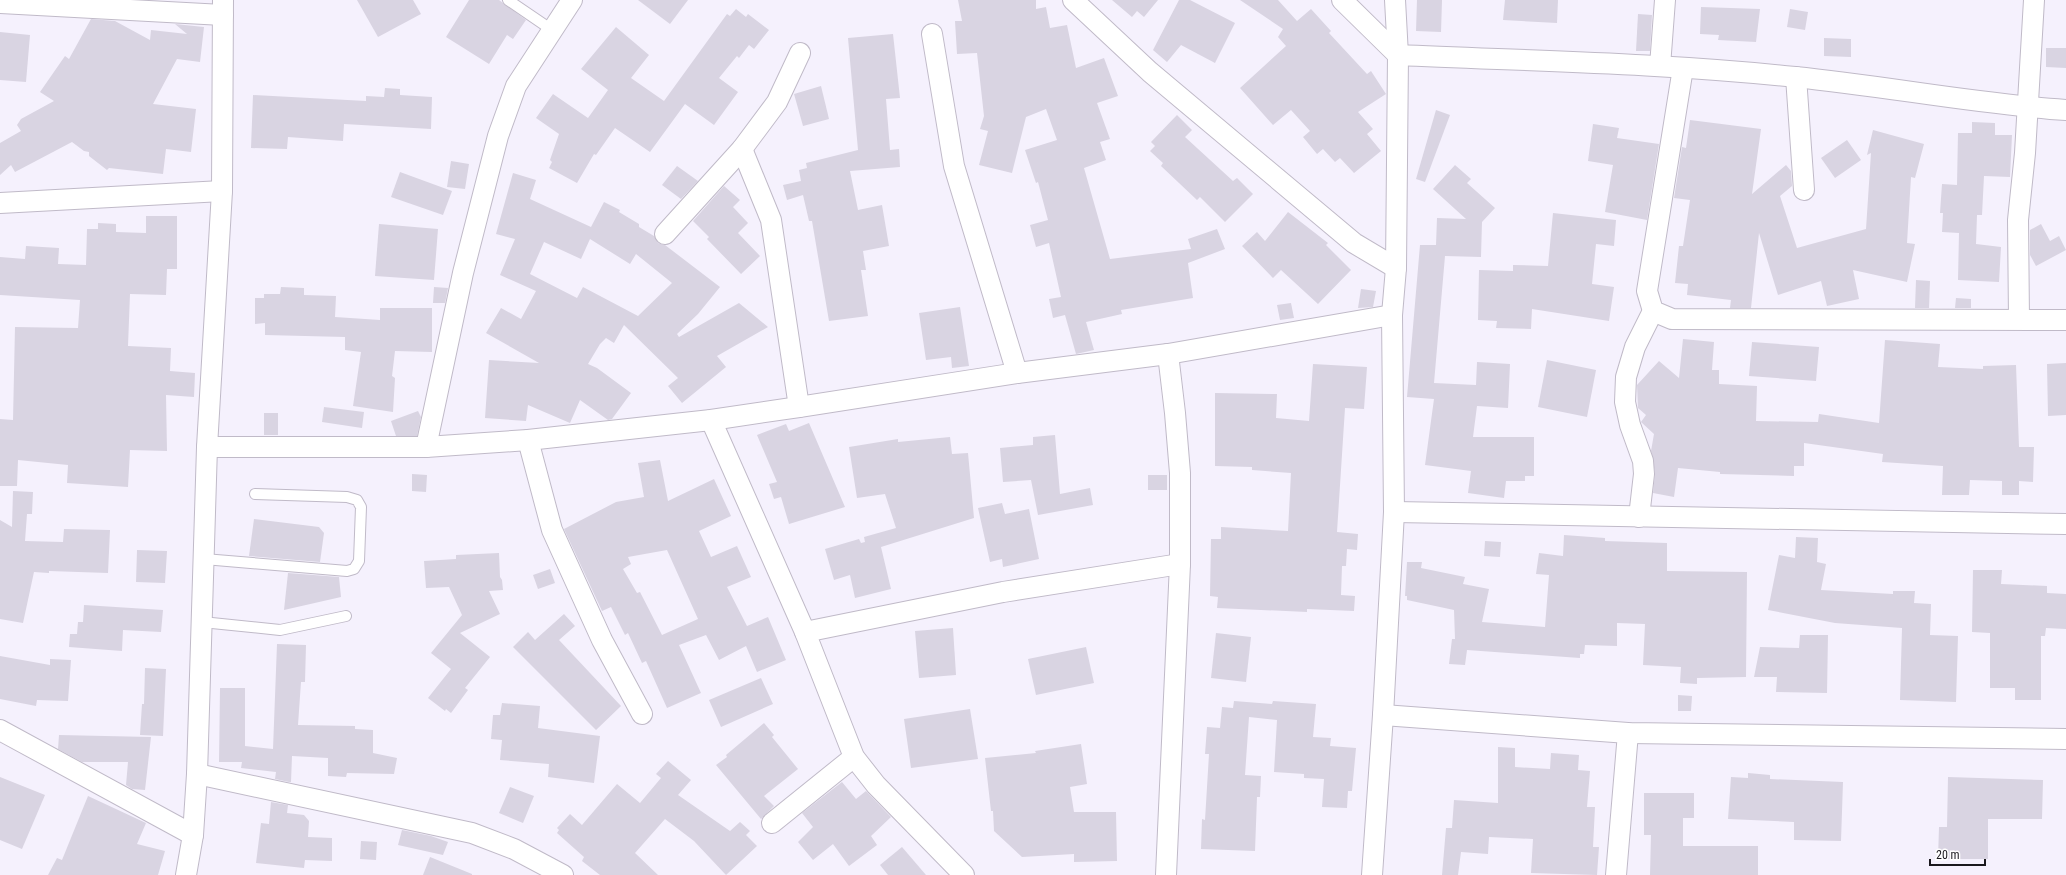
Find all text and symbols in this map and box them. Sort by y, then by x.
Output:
scale bar [1930,841,1985,867]
text: 20 m [1936,848,1960,862]

